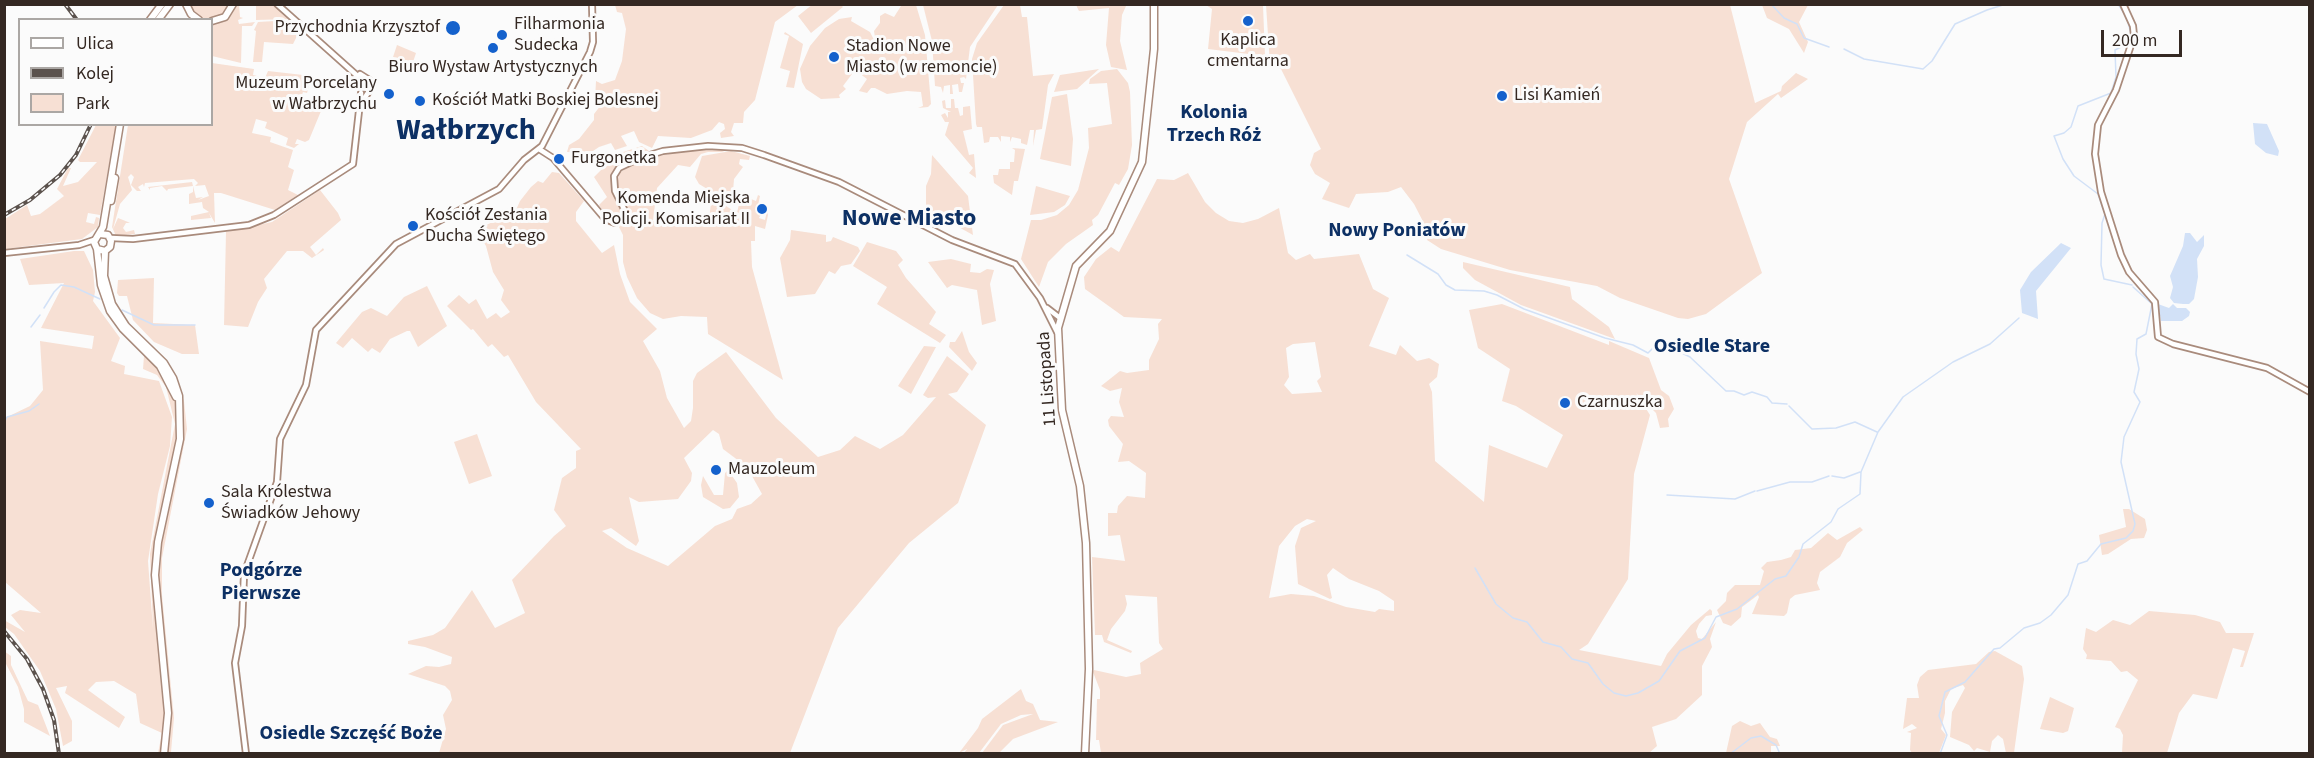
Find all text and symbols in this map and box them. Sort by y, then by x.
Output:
place label: Filharmonia Sudecka [514,14,605,57]
marker: Kaplica cmentarna [1241,14,1255,28]
place label: Przychodnia Krzysztof [274,17,440,39]
legend [18,18,213,126]
scale bar [2104,18,2185,56]
marker: Przychodnia Krzysztof [444,19,462,37]
marker: Filharmonia Sudecka [495,28,509,42]
text: 200 m [2112,28,2157,53]
place label: Kaplica cmentarna [1207,30,1289,72]
text: Ulica [76,31,114,56]
place label: Stadion Nowe Miasto (w remoncie) [846,36,997,78]
marker: Biuro Wystaw Artystycznych [486,41,500,55]
marker: Stadion Nowe Miasto (w remoncie) [827,50,841,64]
place label: Biuro Wystaw Artystycznych [388,57,598,79]
text: Kolej [76,61,114,86]
place label: Muzeum Porcelany w Wałbrzychu [235,73,377,116]
place label: Lisi Kamień [1514,85,1600,107]
marker: Muzeum Porcelany w Wałbrzychu [382,87,396,101]
marker: Lisi Kamień [1495,89,1509,103]
place label: Kościół Matki Boskiej Bolesnej [432,90,659,112]
text: Park [76,91,110,116]
marker: Kościół Matki Boskiej Bolesnej [413,94,427,108]
district label: Kolonia Trzech Róż [1167,102,1261,149]
district label: Wałbrzych [396,114,536,150]
place label: Furgonetka [571,148,657,170]
marker: Furgonetka [552,152,566,166]
place label: Komenda Miejska Policji. Komisariat II [602,188,750,230]
marker: Komenda Miejska Policji. Komisariat II [755,202,769,216]
place label: Kościół Zesłania Ducha Świętego [425,205,547,248]
district label: Nowe Miasto [842,206,976,234]
marker: Kościół Zesłania Ducha Świętego [406,219,420,233]
district label: Nowy Poniatów [1328,220,1466,244]
street label: 11 Listopada [1034,331,1062,427]
district label: Osiedle Stare [1654,336,1770,360]
place label: Czarnuszka [1577,392,1662,414]
marker: Czarnuszka [1558,396,1572,410]
place label: Mauzoleum [728,459,815,481]
marker: Mauzoleum [709,463,723,477]
place label: Sala Królestwa Świadków Jehowy [221,482,360,524]
marker: Sala Królestwa Świadków Jehowy [202,496,216,510]
district label: Podgórze Pierwsze [220,560,302,607]
district label: Osiedle Szczęść Boże [259,723,443,747]

